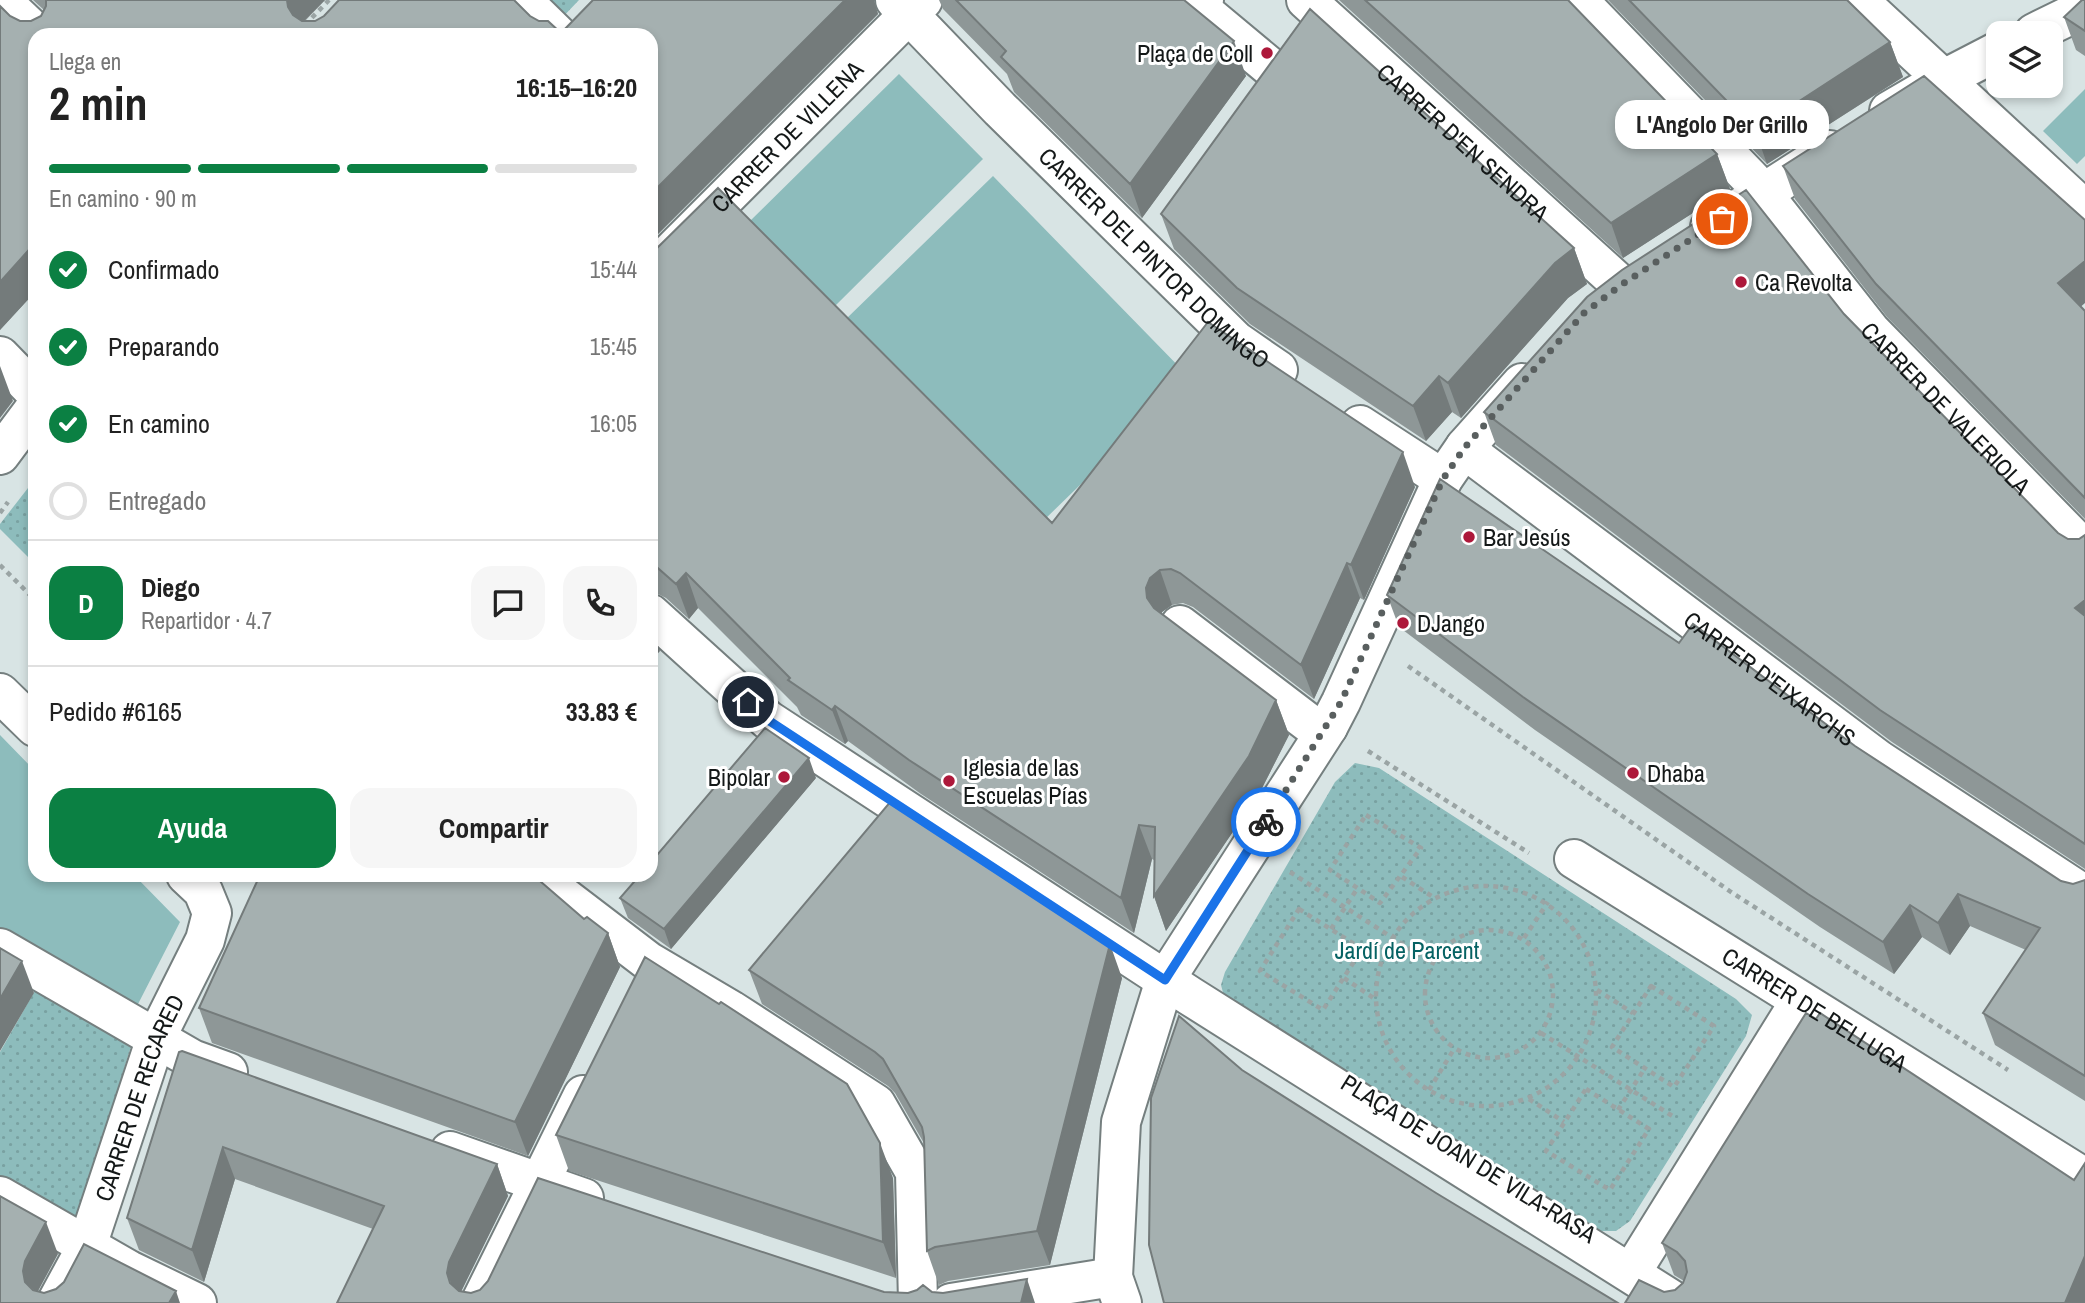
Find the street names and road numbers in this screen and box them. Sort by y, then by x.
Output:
street label: CARRER DE VILLENA [704,53,870,219]
street label: CARRER D'EN SENDRA [1370,56,1557,229]
street label: CARRER DEL PINTOR DOMINGO [1032,140,1276,375]
street label: CARRER DE VALERIOLA [1854,315,2038,502]
street label: CARRER D'EIXARCHS [1678,603,1863,753]
street label: CARRER DE BELLUGA [1716,940,1914,1080]
street label: CARRER DE RECARED [87,989,191,1205]
street label: PLAÇA DE JOAN DE VILA-RASA [1335,1066,1603,1250]

